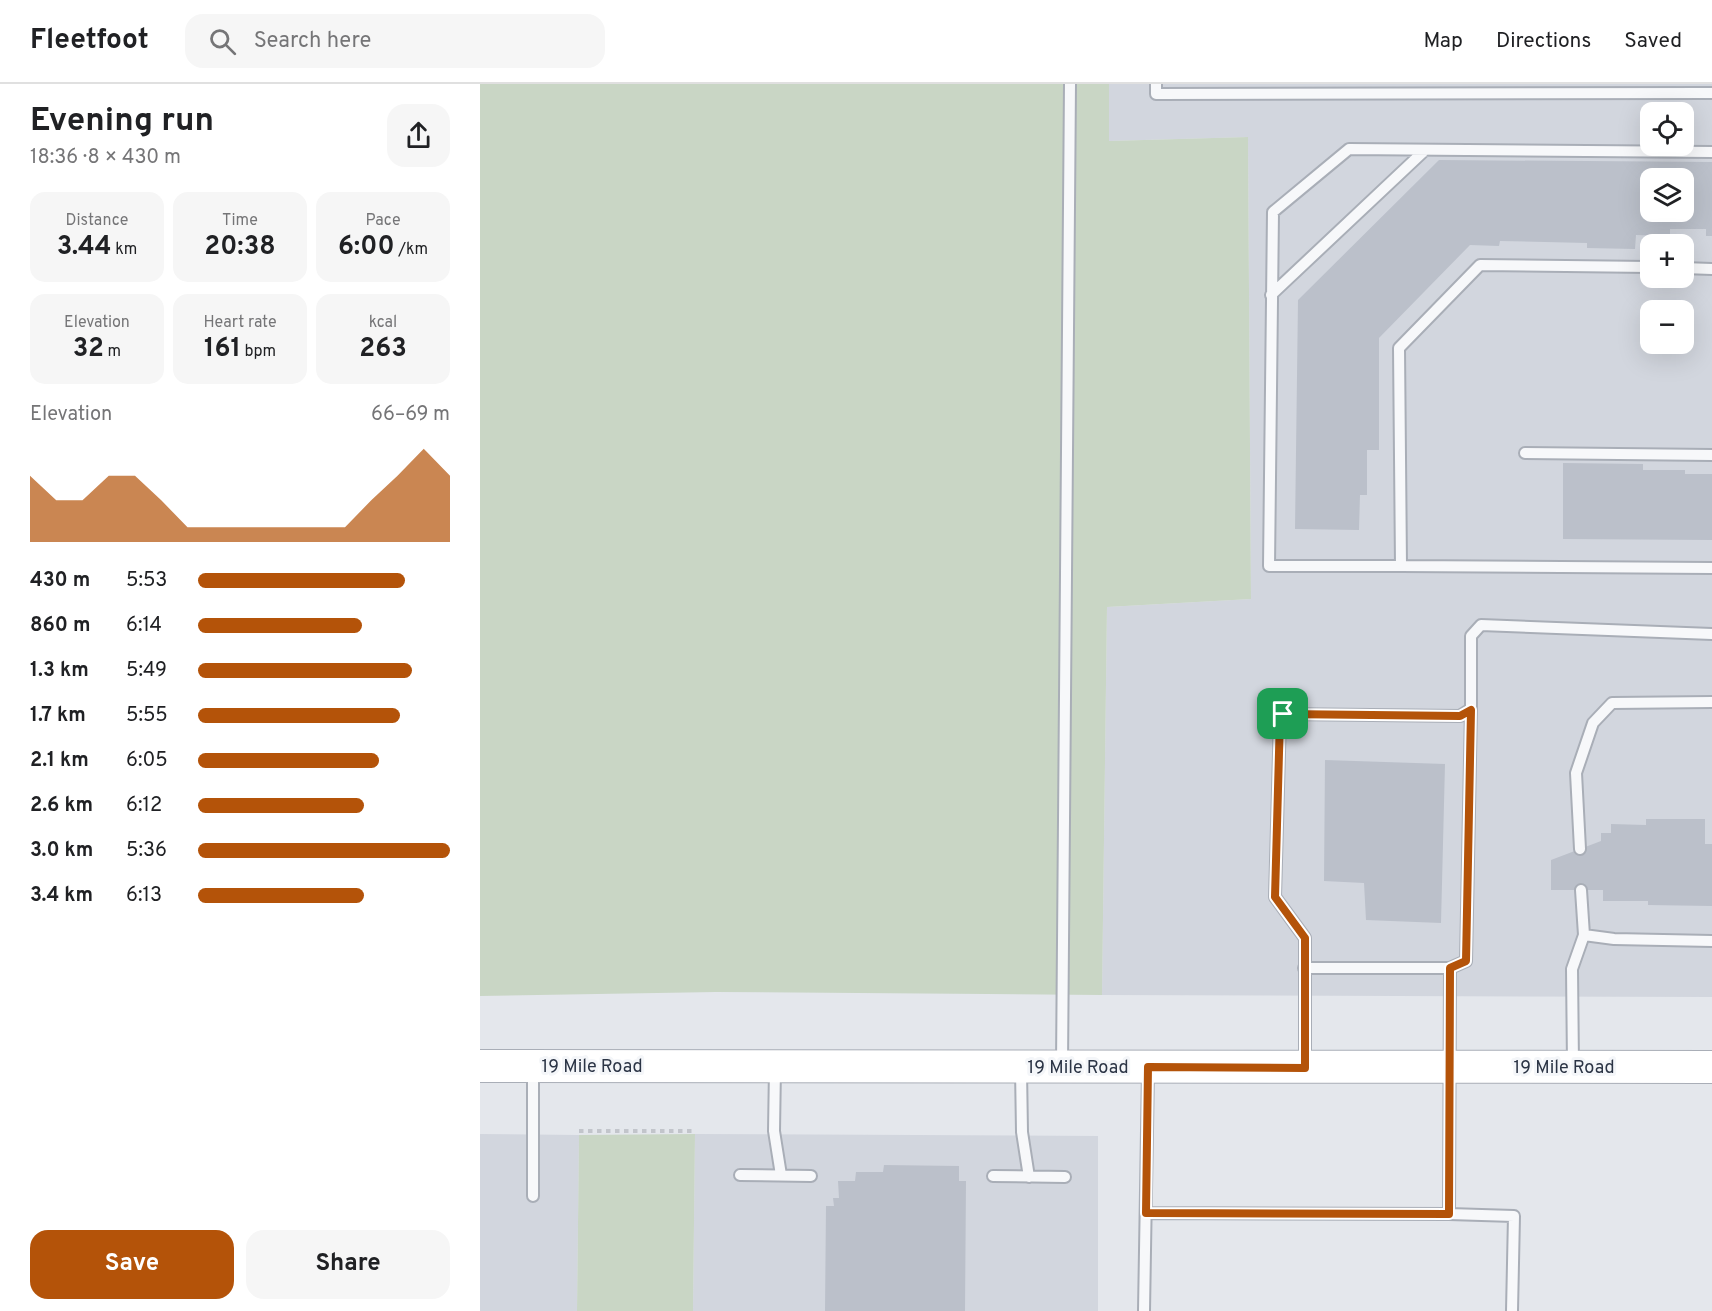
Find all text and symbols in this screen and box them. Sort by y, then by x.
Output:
search box [185,14,605,68]
text: Fleetfoot [30,23,149,59]
icon: search [206,25,239,58]
text: Search here [254,28,371,55]
text: Map [1423,28,1463,55]
text: Directions [1496,28,1591,55]
text: Saved [1624,28,1682,55]
text: Evening run [30,101,214,143]
map controls [1640,102,1694,354]
button: locate [1640,102,1694,156]
button: share [387,104,450,167]
text: 18:36 · 8 × 430 m [30,145,181,171]
button: layers [1640,168,1694,222]
text: Distance [66,211,128,231]
text: Time [222,211,258,231]
text: Pace [365,211,401,231]
text: 3.44 [57,231,111,264]
text: 20:38 [204,231,276,264]
text: 6:00 [338,231,394,264]
button: + [1640,234,1694,288]
text: km [111,240,137,260]
text: /km [394,240,428,260]
button: − [1640,300,1694,354]
text: Elevation [64,313,130,333]
text: Heart rate [203,313,277,333]
text: kcal [369,313,397,333]
text: 32 [73,333,104,366]
text: 161 [204,333,241,366]
text: 263 [359,333,407,366]
text: m [104,342,121,362]
text: bpm [241,342,276,362]
text: Elevation [30,402,112,428]
text: 66–69 m [371,402,450,428]
text: 430 m [30,568,90,594]
text: 5:53 [126,568,167,594]
text: 860 m [30,613,91,639]
text: 6:14 [126,613,162,639]
text: 1.3 km [30,658,89,684]
text: 5:49 [126,658,167,684]
pin [1257,688,1308,739]
icon: arrive [1266,697,1299,730]
text: 1.7 km [30,703,86,729]
text: 5:55 [126,703,168,729]
text: 2.1 km [30,748,89,774]
text: 6:05 [126,748,168,774]
text: 2.6 km [30,793,93,819]
text: 6:12 [126,793,162,819]
text: 3.0 km [30,838,93,864]
text: 5:36 [126,838,167,864]
text: 3.4 km [30,883,93,909]
text: 6:13 [126,883,162,909]
street label: 19 Mile Road [541,1056,643,1079]
street label: 19 Mile Road [1027,1057,1129,1080]
street label: 19 Mile Road [1513,1057,1615,1080]
button: Save [30,1230,234,1299]
button: Share [246,1230,450,1299]

